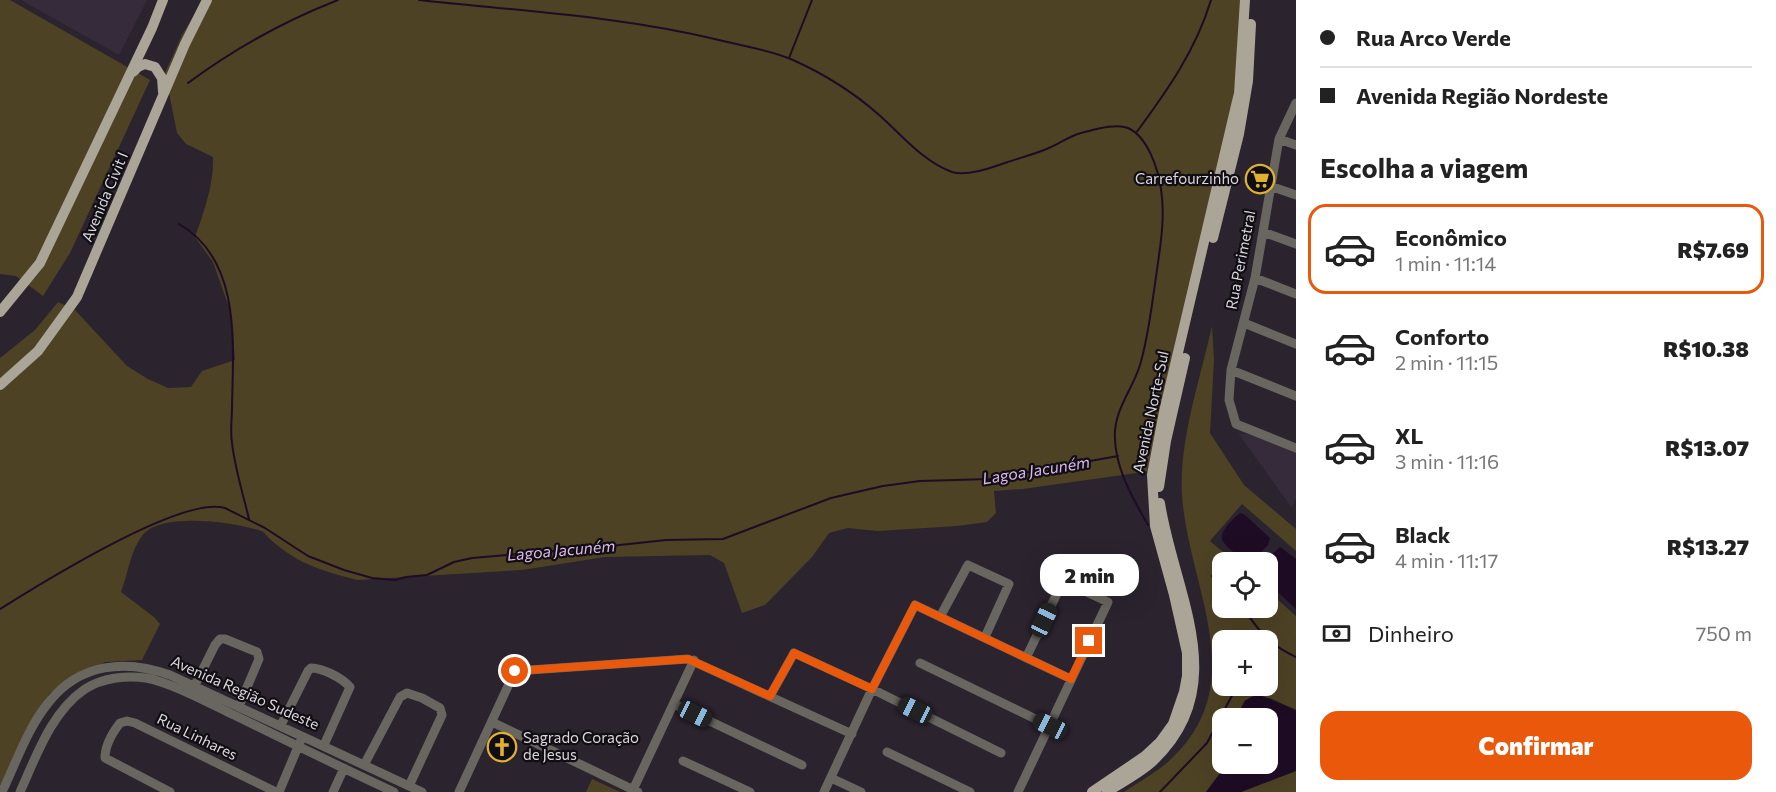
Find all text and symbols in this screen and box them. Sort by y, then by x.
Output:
text: Rua Arco Verde [1356,24,1511,51]
text: Avenida Região Nordeste [1356,82,1608,109]
street label: Avenida Civit I [77,149,131,244]
text: Escolha a viagem [1320,151,1528,184]
supermarket icon: Carrefourzinho [1244,163,1276,195]
place label: Carrefourzinho [1135,169,1239,187]
street label: Rua Perimetral [1222,209,1258,311]
icon: car [1323,222,1377,276]
text: Econômico [1395,224,1507,251]
text: R$7.69 [1677,236,1749,263]
text: 1 min · 11:14 [1395,251,1496,275]
icon: car [1323,321,1377,375]
text: Conforto [1395,323,1489,350]
text: R$10.38 [1663,335,1749,362]
street label: Avenida Norte-Sul [1128,349,1172,475]
text: 2 min · 11:15 [1395,350,1498,374]
icon: car [1323,420,1377,474]
text: XL [1395,422,1423,449]
text: R$13.07 [1665,434,1749,461]
text: 3 min · 11:16 [1395,449,1499,473]
water label: Lagoa Jacuném [981,452,1091,487]
icon: car [1323,519,1377,573]
text: Black [1395,521,1450,548]
text: R$13.27 [1667,533,1749,560]
water label: Lagoa Jacuném [506,535,616,564]
text: 4 min · 11:17 [1395,548,1498,572]
map controls [1212,552,1278,774]
button: locate [1212,552,1278,618]
callout: 2 min [1040,554,1138,596]
text: 2 min [1064,563,1115,587]
car [1028,600,1060,640]
icon: cash [1320,617,1353,650]
text: Dinheiro [1368,620,1454,647]
text: 750 m [1696,621,1752,645]
route end [1075,627,1102,654]
button: + [1212,630,1278,696]
street label: Avenida Região Sudeste [168,651,322,733]
route start [501,657,528,684]
car [895,694,935,726]
car [675,698,715,730]
button: − [1212,708,1278,774]
street label: Rua Linhares [154,709,241,763]
car [1030,710,1070,742]
button: Confirmar [1320,711,1752,780]
place label: Sagrado Coração de Jesus [523,728,639,763]
church icon: Sagrado Coração de Jesus [486,731,518,763]

